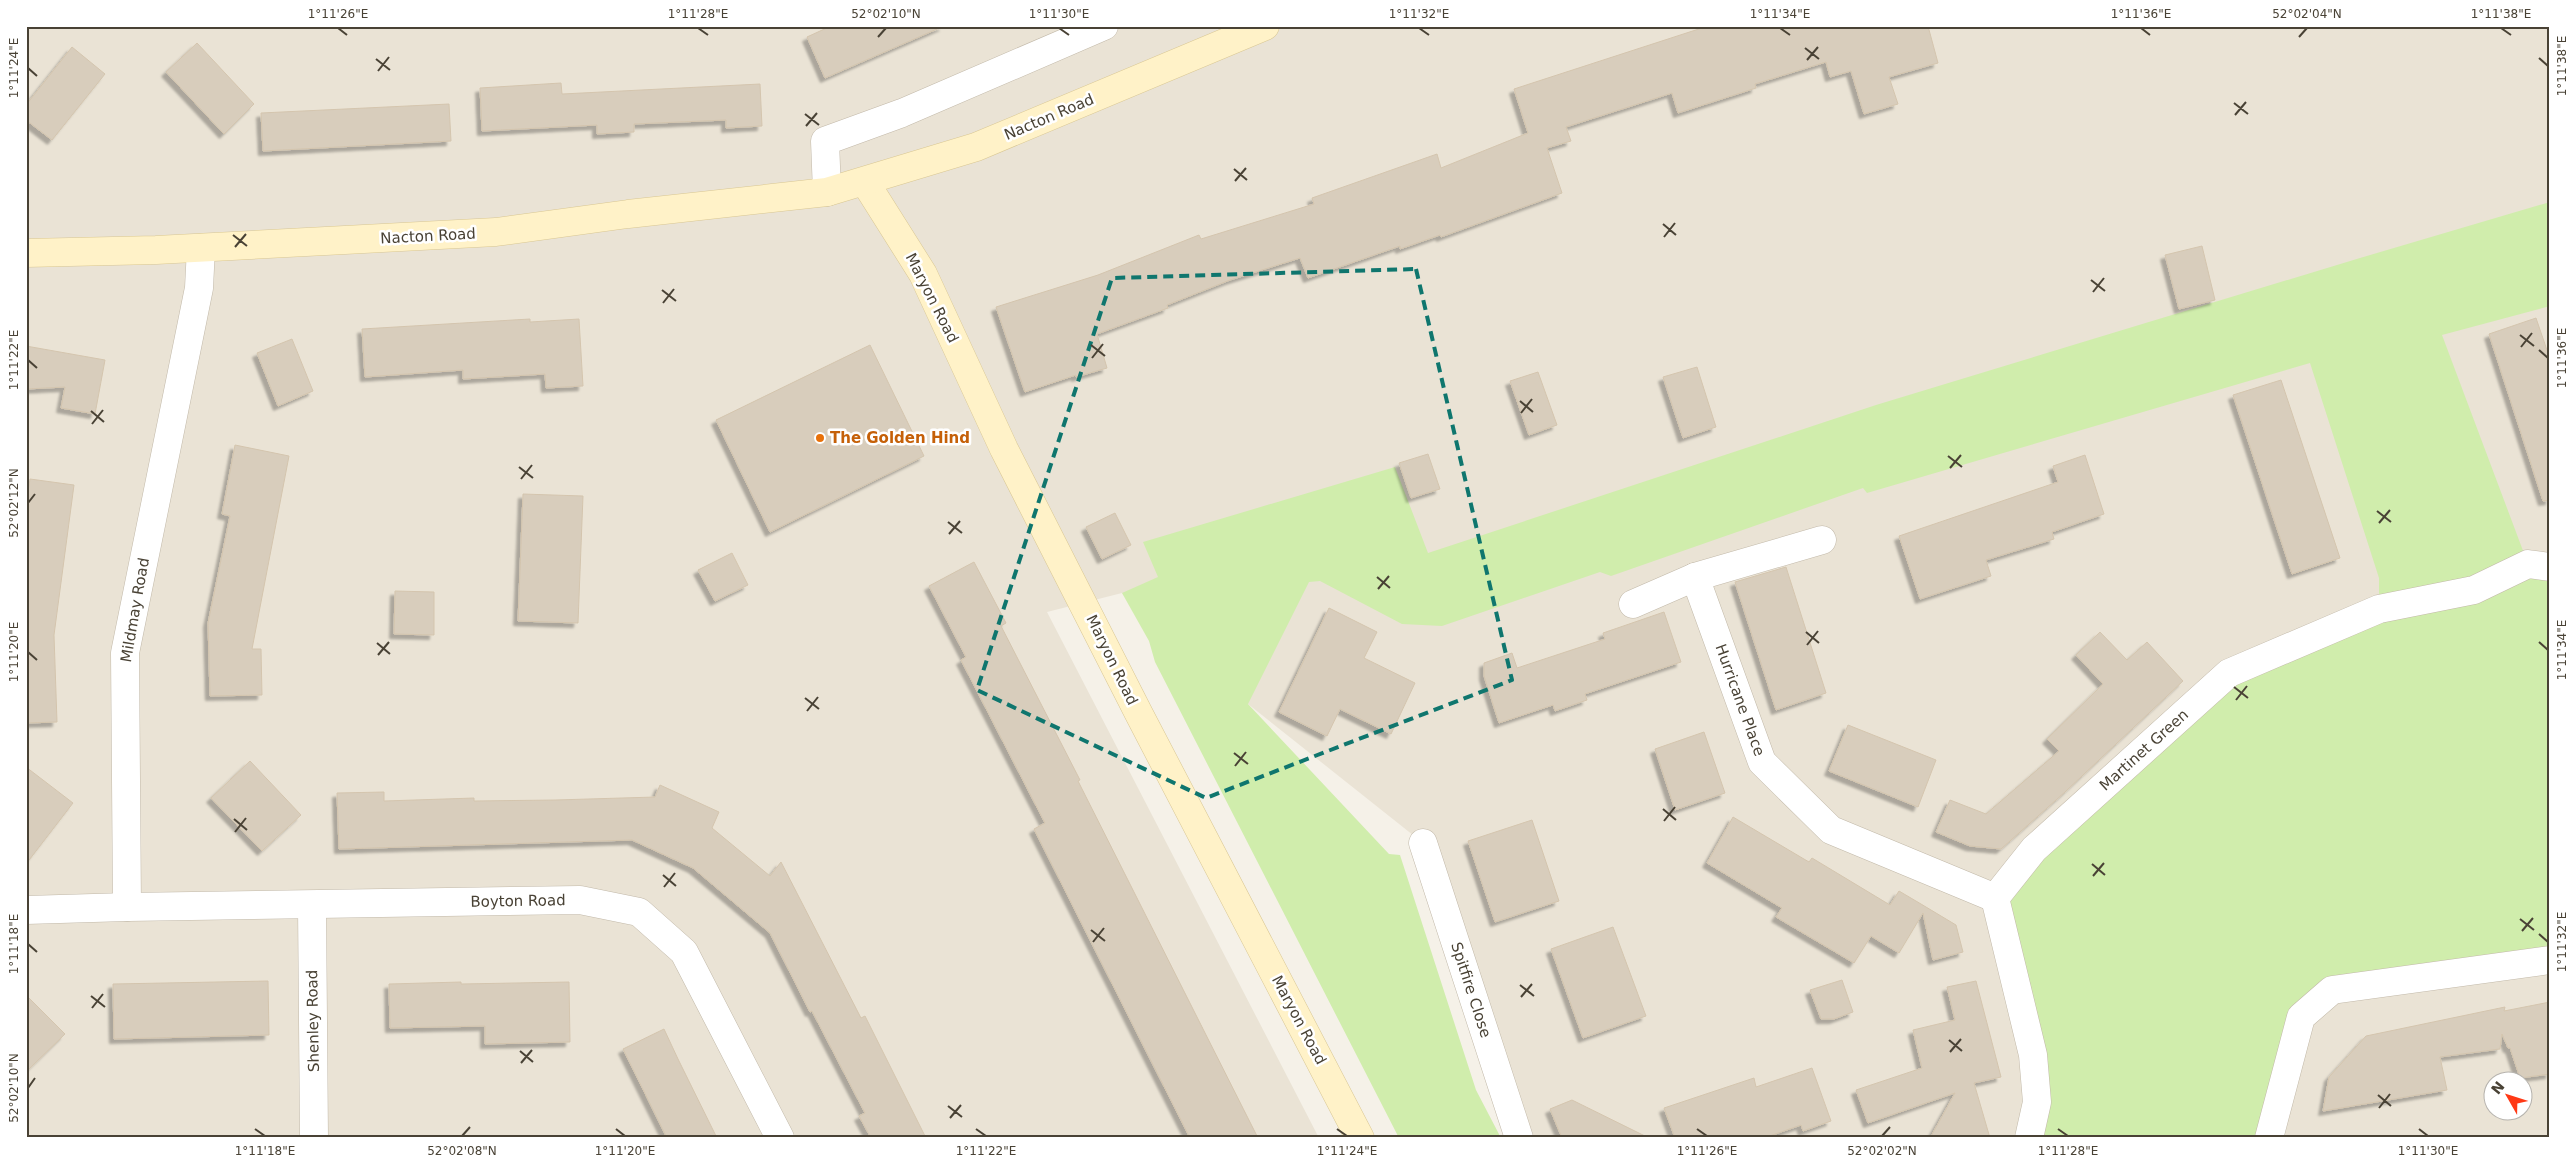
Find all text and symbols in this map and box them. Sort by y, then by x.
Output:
text: 1°11'26"E [308,7,368,21]
text: 1°11'28"E [668,7,728,21]
text: 52°02'10"N [851,7,921,21]
text: 1°11'30"E [1029,7,1089,21]
text: 1°11'32"E [1389,7,1449,21]
text: 1°11'34"E [1750,7,1810,21]
text: 1°11'36"E [2111,7,2171,21]
text: 52°02'04"N [2272,7,2342,21]
text: 1°11'38"E [2471,7,2531,21]
text: 1°11'38"E [2555,36,2569,96]
text: 1°11'24"E [7,38,21,98]
street label: Nacton Road [1001,90,1097,144]
street label: Nacton Road [380,225,476,247]
street label: Maryon Road [902,250,962,346]
text: 1°11'36"E [2555,328,2569,388]
text: 1°11'22"E [7,330,21,390]
place label: The Golden Hind [830,429,970,447]
marker: The Golden Hind [814,432,826,444]
text: 52°02'12"N [7,468,21,538]
street label: Mildmay Road [117,556,153,664]
street label: Maryon Road [1082,612,1142,708]
text: 1°11'34"E [2555,620,2569,680]
text: 1°11'20"E [7,622,21,682]
street label: Hurricane Place [1711,642,1769,758]
street label: Martinet Green [2096,705,2192,795]
street label: Boyton Road [470,891,566,911]
text: 1°11'32"E [2555,912,2569,972]
text: 1°11'18"E [7,914,21,974]
street label: Spitfire Close [1447,940,1495,1040]
street label: Shenley Road [303,970,323,1072]
street label: Maryon Road [1268,972,1330,1068]
text: 52°02'10"N [7,1053,21,1123]
north arrow [2484,1072,2534,1122]
text: N [2488,1078,2508,1097]
text: 1°11'18"E [235,1144,295,1158]
text: 52°02'08"N [427,1144,497,1158]
text: 1°11'20"E [595,1144,655,1158]
text: 1°11'22"E [956,1144,1016,1158]
text: 1°11'24"E [1317,1144,1377,1158]
text: 1°11'26"E [1677,1144,1737,1158]
text: 52°02'02"N [1847,1144,1917,1158]
text: 1°11'28"E [2038,1144,2098,1158]
text: 1°11'30"E [2398,1144,2458,1158]

